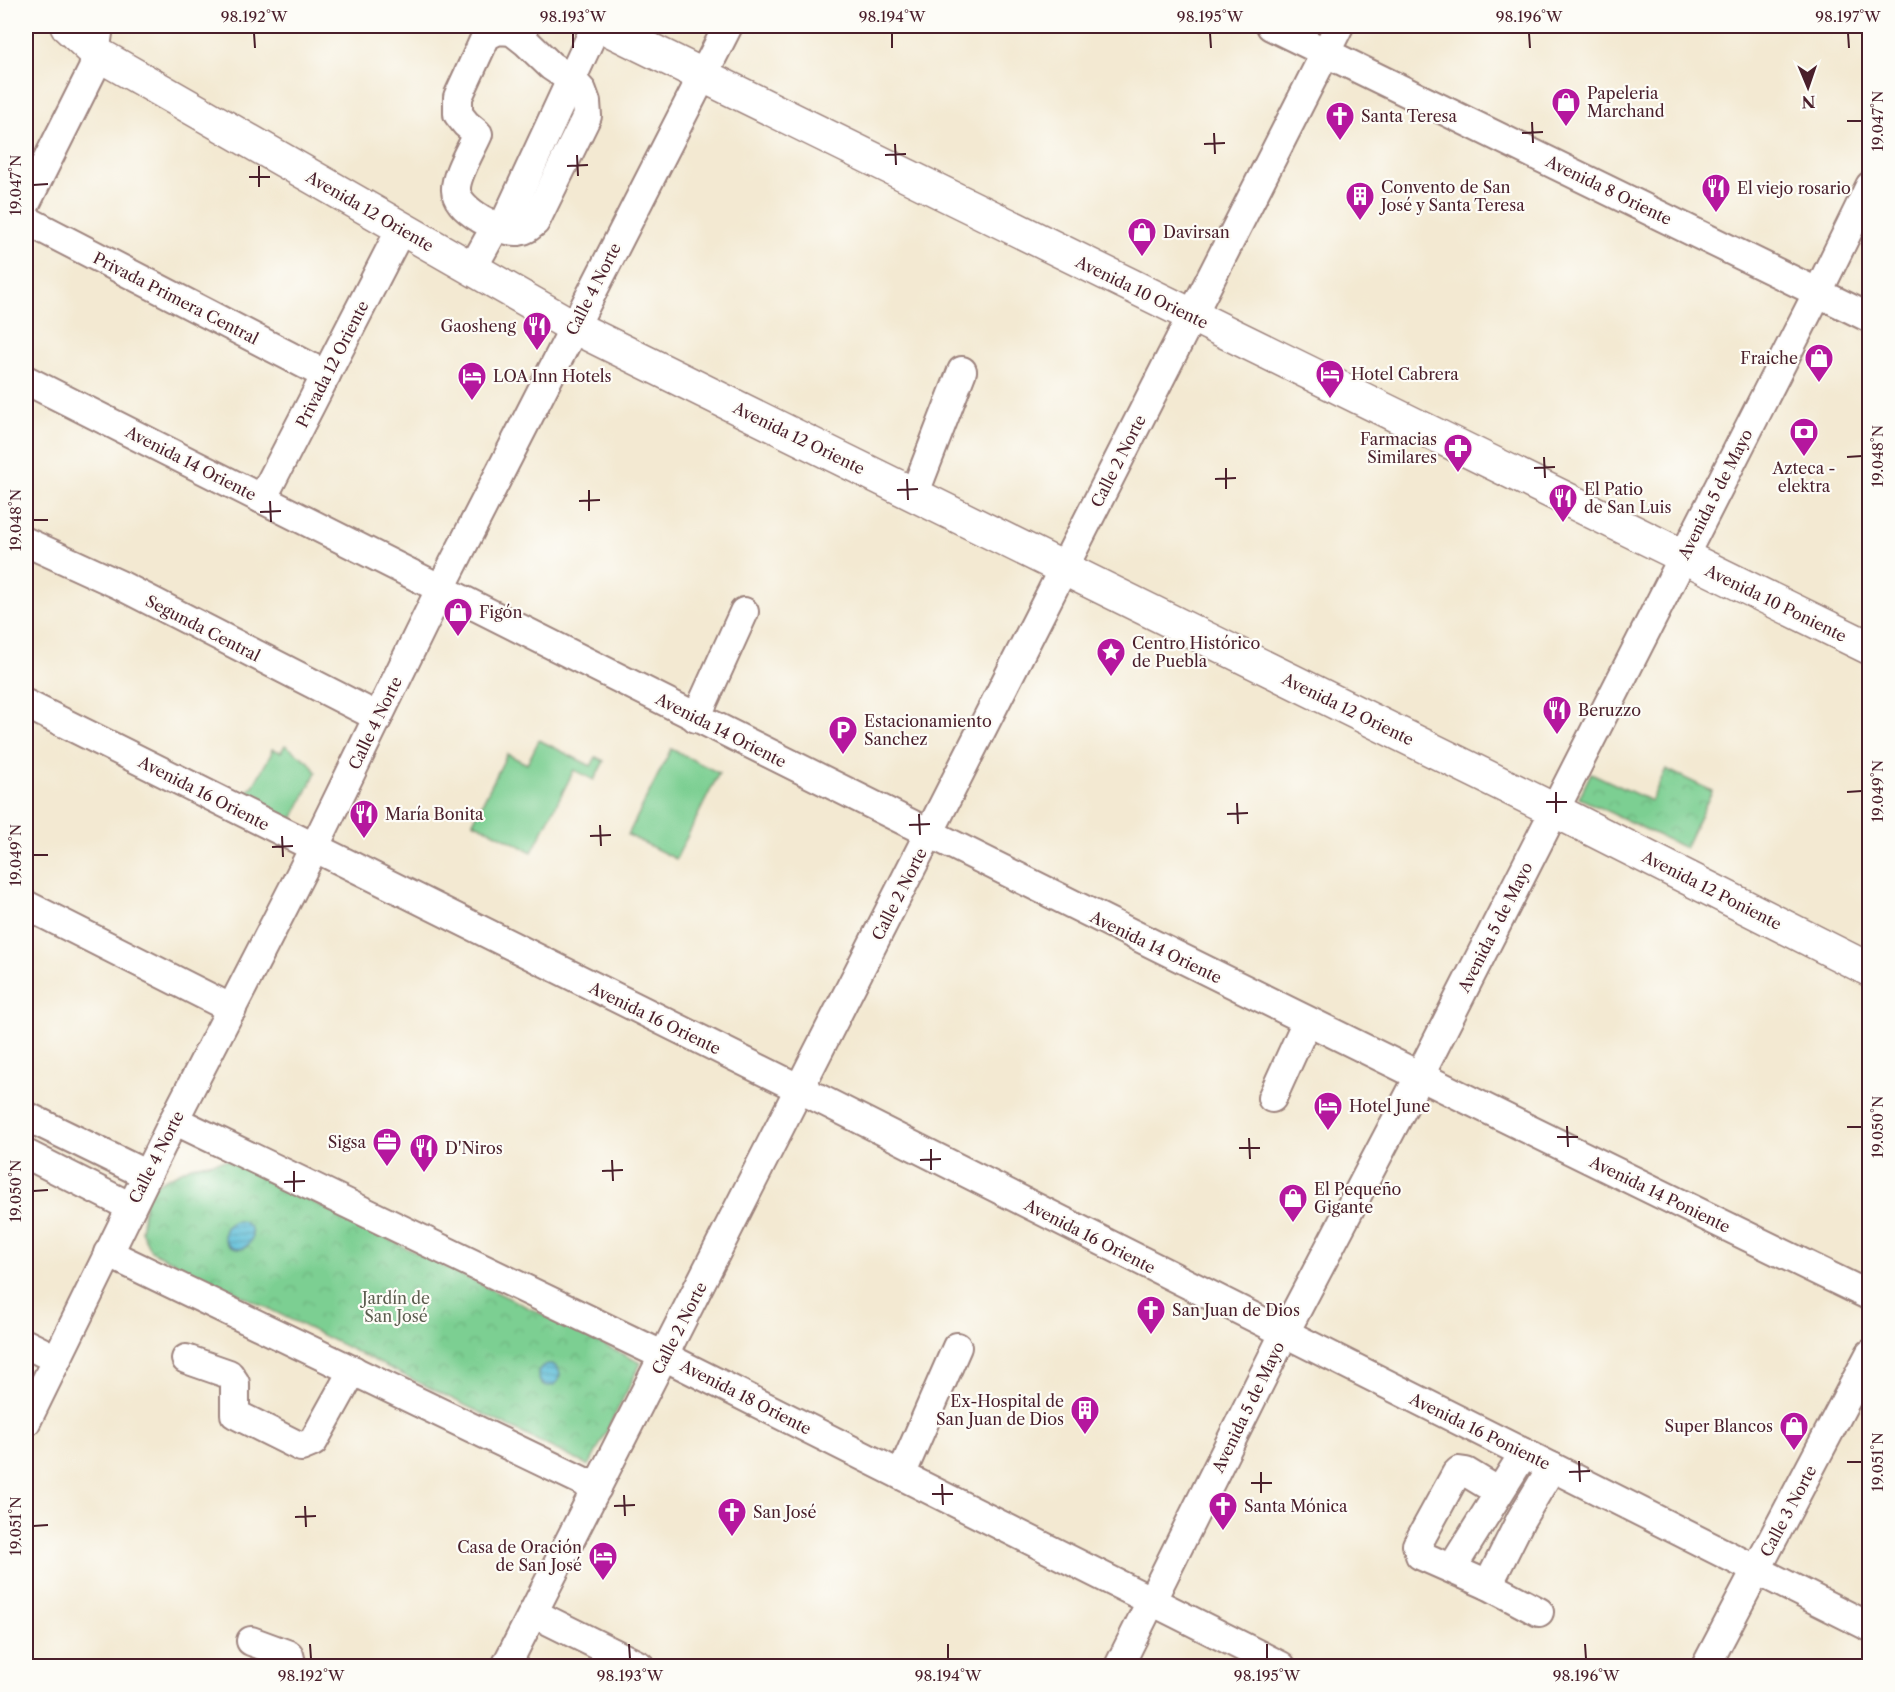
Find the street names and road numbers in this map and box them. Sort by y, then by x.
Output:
street label: Avenida 8 Oriente [1542,150,1675,229]
street label: Avenida 12 Oriente [302,166,437,256]
street label: Calle 4 Norte [561,239,625,339]
street label: Privada Primera Central [90,248,262,349]
street label: Avenida 10 Oriente [1072,251,1211,333]
street label: Privada 12 Oriente [291,297,373,431]
street label: Avenida 12 Oriente [729,397,868,479]
street label: Calle 2 Norte [1086,411,1150,511]
street label: Avenida 14 Oriente [121,421,260,505]
street label: Avenida 5 de Mayo [1673,425,1757,563]
street label: Avenida 10 Poniente [1701,560,1850,646]
street label: Segunda Central [142,591,264,666]
street label: Avenida 12 Oriente [1278,668,1417,750]
street label: Calle 4 Norte [344,673,406,773]
street label: Avenida 14 Oriente [651,688,790,772]
street label: Avenida 16 Oriente [134,751,273,835]
street label: Calle 2 Norte [867,844,931,944]
street label: Avenida 12 Poniente [1638,846,1785,934]
street label: Avenida 5 de Mayo [1453,858,1537,996]
street label: Avenida 14 Oriente [1086,906,1225,988]
street label: Avenida 16 Oriente [585,977,724,1059]
street label: Calle 4 Norte [124,1107,188,1207]
street label: Avenida 14 Poniente [1586,1151,1734,1237]
street label: Avenida 16 Oriente [1020,1194,1159,1278]
street label: Calle 2 Norte [647,1278,711,1378]
street label: Avenida 5 de Mayo [1207,1338,1289,1477]
street label: Avenida 18 Oriente [676,1355,815,1439]
street label: Avenida 16 Poniente [1406,1388,1554,1474]
street label: Calle 3 Norte [1756,1462,1820,1560]

